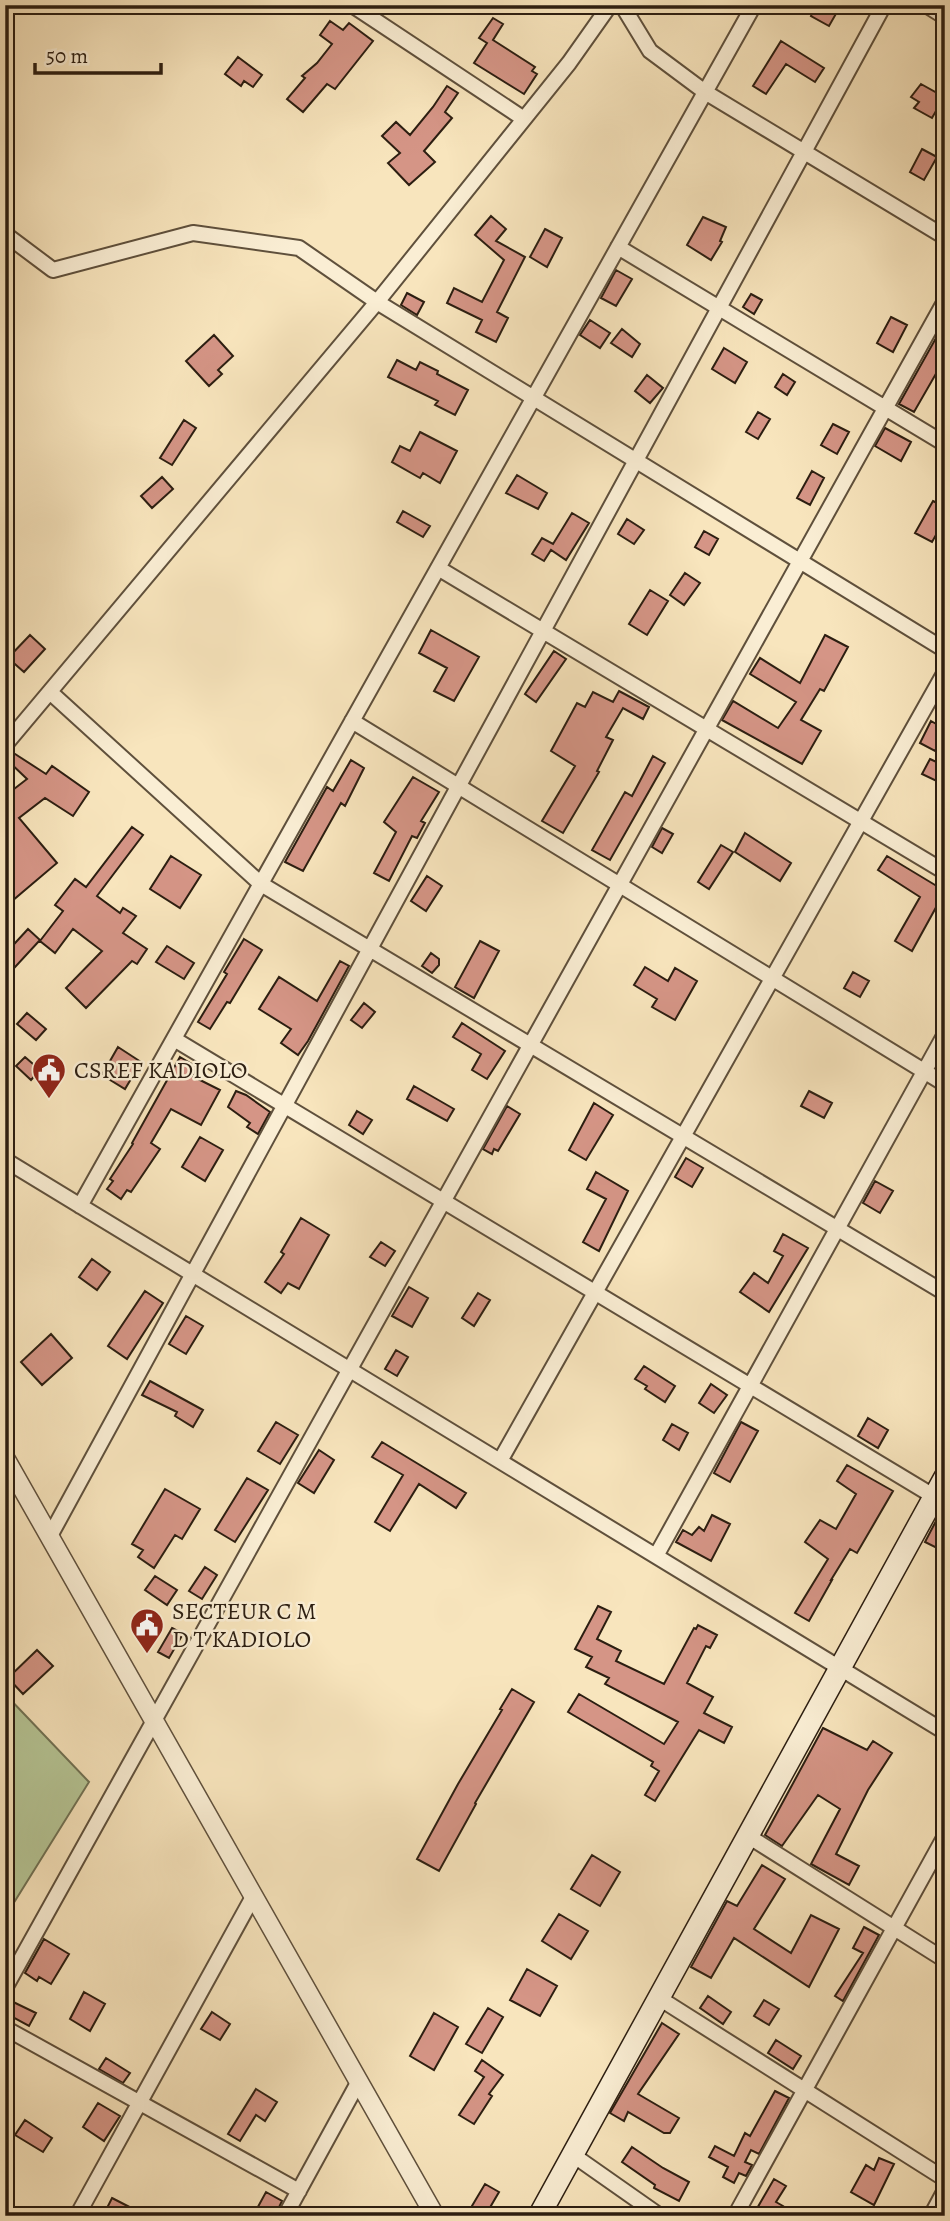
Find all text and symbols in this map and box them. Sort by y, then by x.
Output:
scale bar [35,32,161,76]
text: 50 m [46,42,88,70]
public building icon: CSREF KADIOLO [30,1051,68,1100]
place label: CSREF KADIOLO [74,1054,247,1086]
place label: SECTEUR C M D T KADIOLO [172,1595,317,1655]
public building icon: SECTEUR C M D T KADIOLO [128,1606,166,1655]

